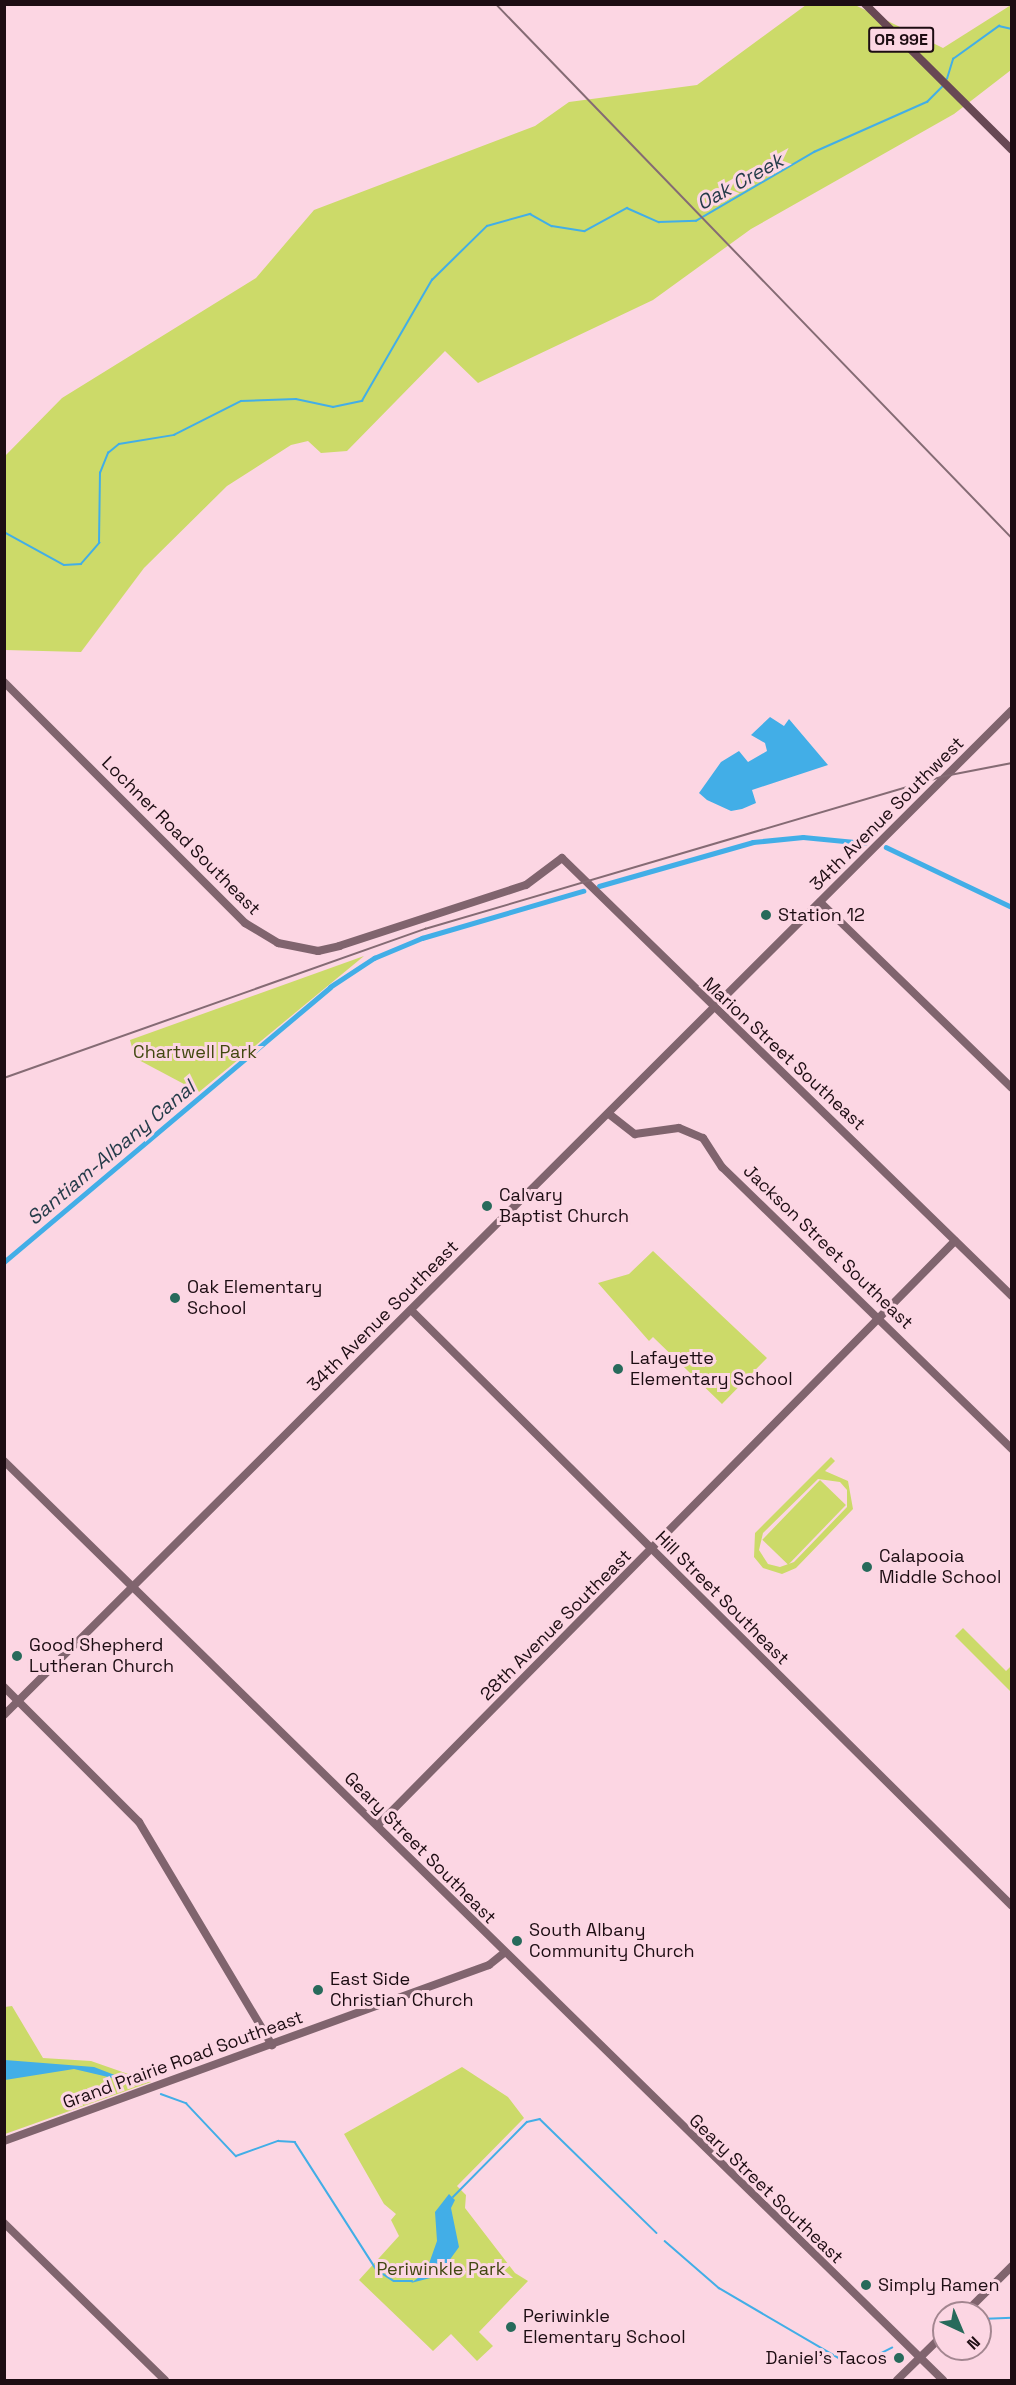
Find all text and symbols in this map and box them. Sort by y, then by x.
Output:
road number: OR 99E [868,27,934,53]
water label: Oak Creek [693,148,787,216]
street label: 34th Avenue Southwest [805,732,969,896]
street label: Lochner Road Southeast [97,752,265,920]
place label: Station 12 [778,904,865,926]
marker: Station 12 [759,908,773,922]
street label: Marion Street Southeast [698,973,870,1135]
park label: Chartwell Park [133,1041,257,1063]
water label: Santiam-Albany Canal [22,1076,200,1230]
street label: Jackson Street Southeast [739,1160,917,1334]
place label: Calvary Baptist Church [499,1185,629,1228]
marker: Calvary Baptist Church [480,1199,494,1213]
street label: 34th Avenue Southeast [303,1236,463,1396]
place label: Oak Elementary School [187,1277,322,1320]
marker: Oak Elementary School [168,1291,182,1305]
place label: Lafayette Elementary School [630,1348,793,1390]
marker: Lafayette Elementary School [611,1362,625,1376]
street label: Hill Street Southeast [651,1527,793,1669]
street label: 28th Avenue Southeast [476,1545,636,1705]
place label: Calapooia Middle School [879,1546,1001,1588]
marker: Calapooia Middle School [860,1560,874,1574]
place label: Good Shepherd Lutheran Church [29,1635,174,1678]
marker: Good Shepherd Lutheran Church [10,1649,24,1663]
street label: Geary Street Southeast [340,1768,500,1928]
place label: South Albany Community Church [529,1920,695,1962]
marker: South Albany Community Church [510,1934,524,1948]
place label: East Side Christian Church [330,1969,473,2012]
marker: East Side Christian Church [311,1983,325,1997]
street label: Grand Prairie Road Southeast [60,2006,306,2114]
street label: Geary Street Southeast [684,2110,848,2268]
park label: Periwinkle Park [376,2258,506,2280]
place label: Simply Ramen [878,2274,999,2296]
marker: Simply Ramen [859,2278,873,2292]
north arrow [932,2301,992,2361]
place label: Periwinkle Elementary School [523,2306,686,2348]
marker: Periwinkle Elementary School [504,2320,518,2334]
text: N [962,2332,985,2354]
place label: Daniel's Tacos [765,2347,887,2369]
marker: Daniel's Tacos [892,2351,906,2365]

